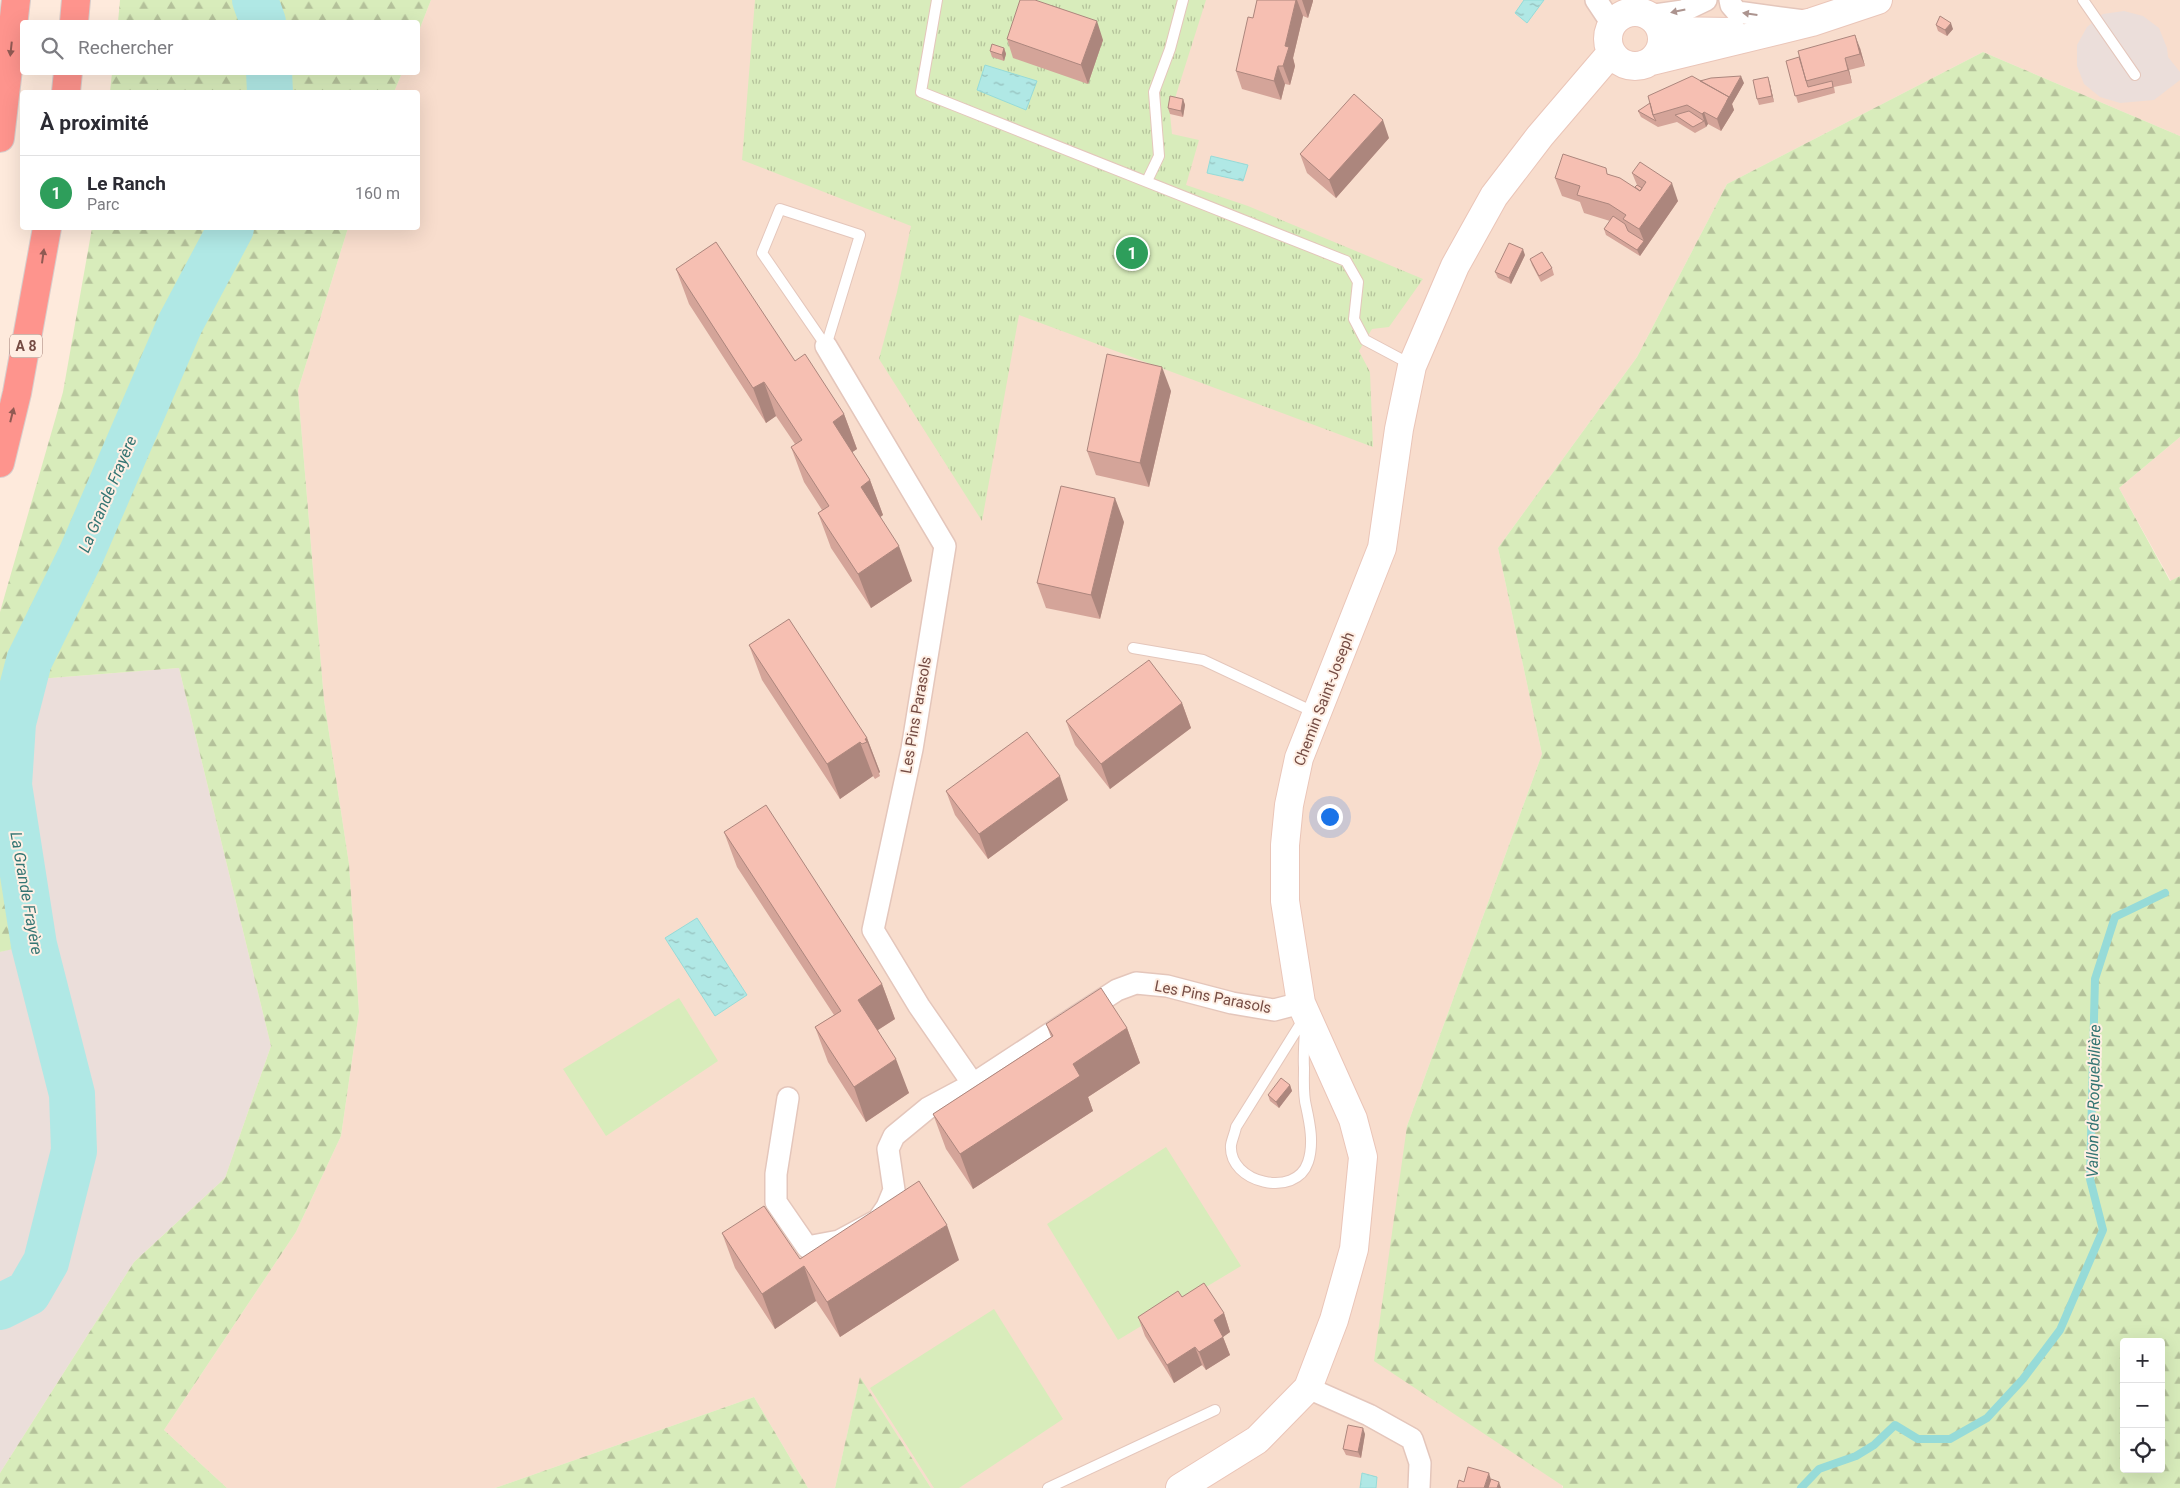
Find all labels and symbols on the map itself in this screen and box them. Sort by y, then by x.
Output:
one-way arrow [1670,7,1685,15]
one-way arrow [1742,9,1758,17]
one-way arrow [7,41,15,57]
pin: 1 [1116,234,1148,272]
one-way arrow [39,247,47,263]
road number: A 8 [10,334,42,358]
one-way arrow [8,408,16,423]
water label: La Grande Frayère [74,433,141,555]
street label: Chemin Saint-Joseph [1290,629,1358,769]
street label: Les Pins Parasols [897,655,935,775]
your location [1317,804,1343,830]
water label: La Grande Frayère [6,830,47,956]
street label: Les Pins Parasols [1153,977,1273,1017]
water label: Vallon de Roquebilière [2083,1024,2104,1178]

